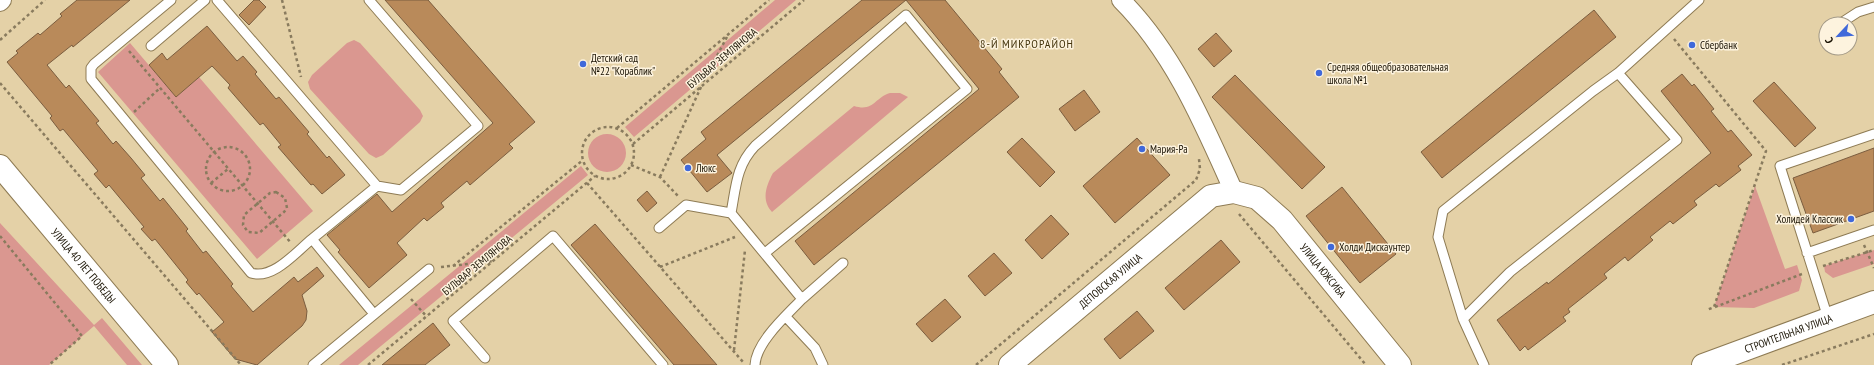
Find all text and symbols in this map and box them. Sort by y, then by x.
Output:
north arrow [1818,16,1858,56]
street label: БУЛЬВАР ЗЕМЛЯНОВА [684,24,760,91]
text: С [1822,35,1836,46]
district label: 8-Й МИКРОРАЙОН [980,36,1074,51]
place label: Сбербанк [1700,38,1738,52]
marker: Сбербанк [1687,40,1697,50]
place label: Детский сад №22 "Кораблик" [591,51,655,78]
marker: Детский сад №22 "Кораблик" [578,59,588,69]
place label: Средняя общеобразовательная школа №1 [1327,60,1448,87]
marker: Средняя общеобразовательная школа №1 [1314,68,1324,78]
place label: Мария-Ра [1150,142,1188,156]
marker: Мария-Ра [1137,144,1147,154]
place label: Люкс [695,161,716,175]
marker: Люкс [683,163,693,173]
place label: Холидей Классик [1776,212,1844,226]
marker: Холидей Классик [1846,214,1856,224]
street label: УЛИЦА 40 ЛЕТ ПОБЕДЫ [48,225,119,306]
street label: БУЛЬВАР ЗЕМЛЯНОВА [439,231,515,298]
place label: Холди Дискаунтер [1339,240,1410,254]
street label: УЛИЦА ЮЖСИБА [1297,241,1350,301]
marker: Холди Дискаунтер [1326,242,1336,252]
street label: ДЕПОВСКАЯ УЛИЦА [1076,250,1145,311]
street label: СТРОИТЕЛЬНАЯ УЛИЦА [1743,311,1835,356]

